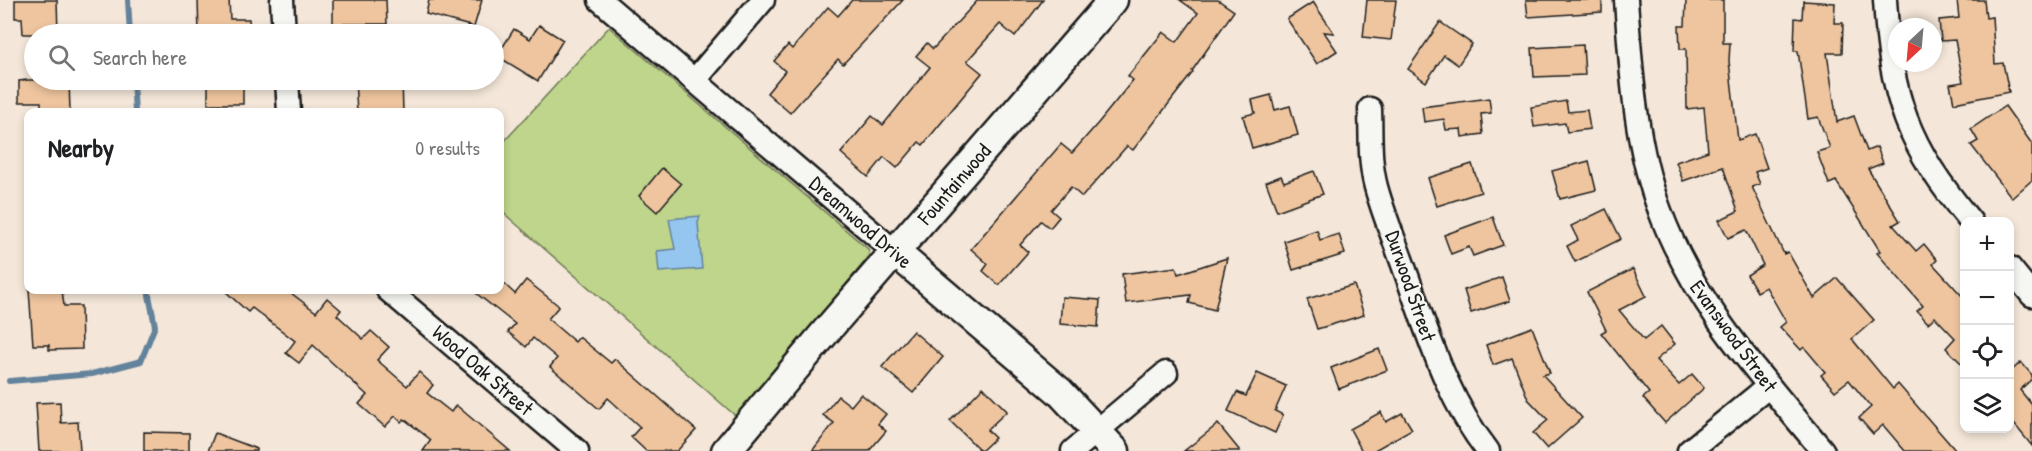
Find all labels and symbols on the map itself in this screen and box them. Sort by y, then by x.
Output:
north arrow [1888,18,1942,72]
street label: Fountainwood [910,137,997,232]
street label: Dreamwood Drive [803,169,919,275]
street label: Durwood Street [1379,227,1444,346]
street label: Evanswood Street [1683,274,1785,399]
street label: Wood Oak Street [426,318,540,423]

